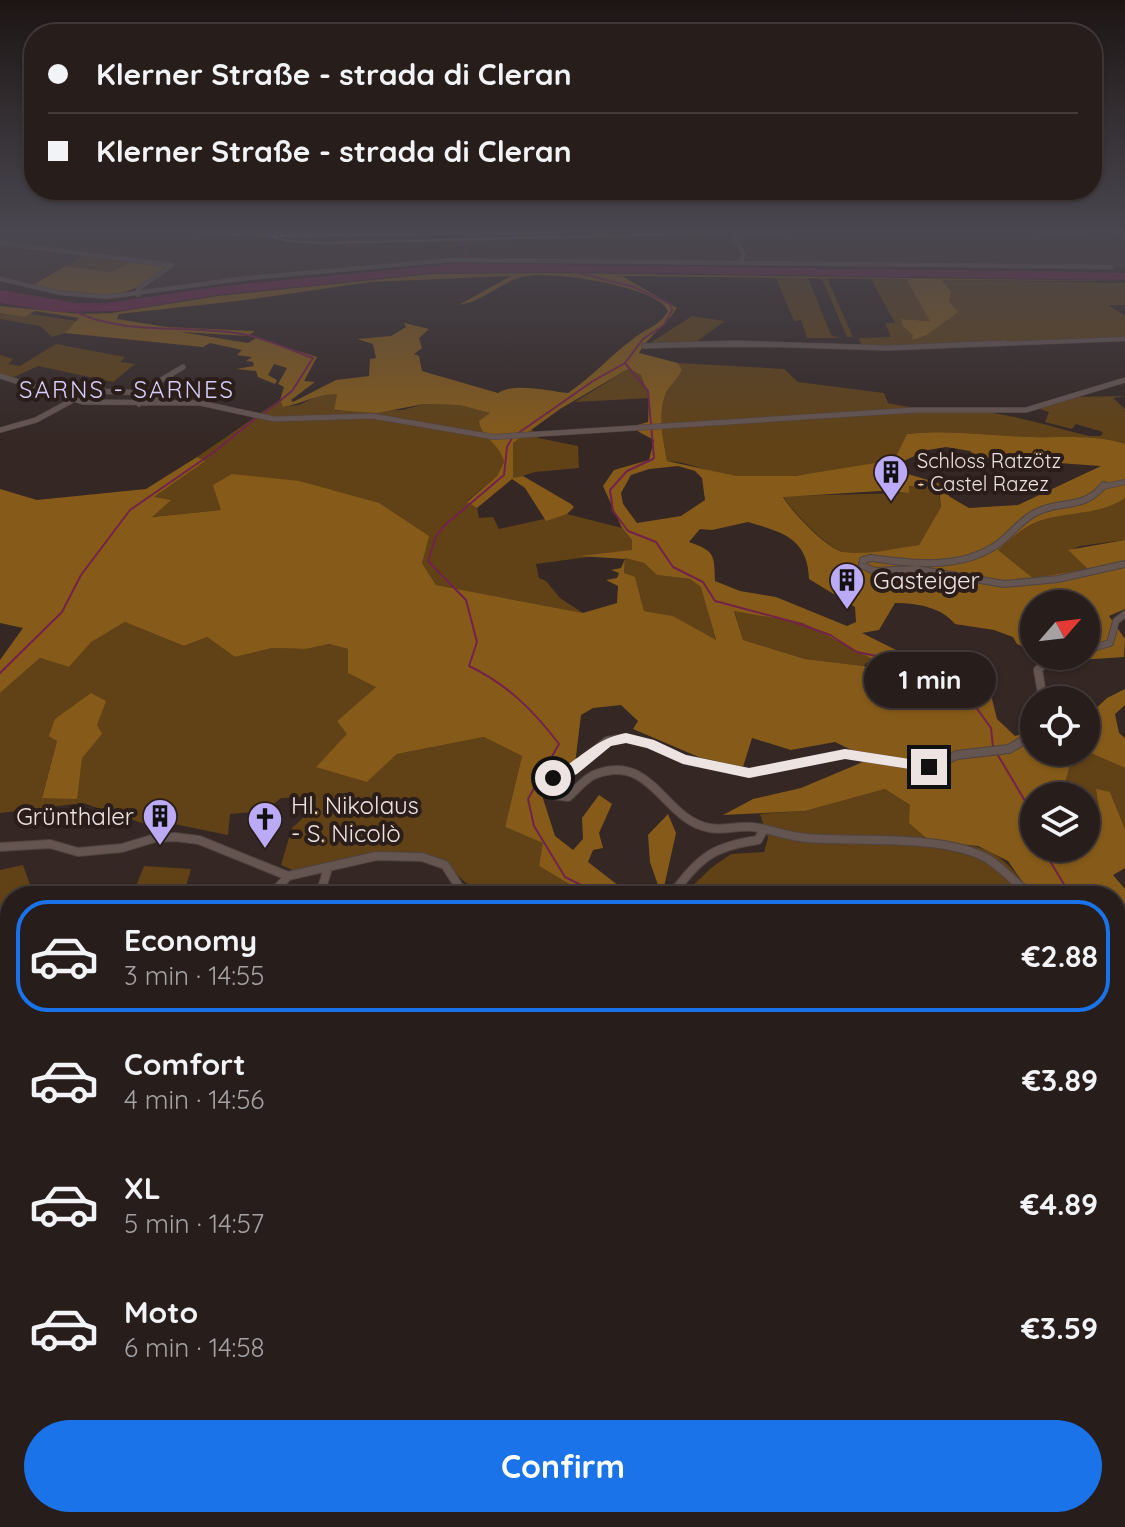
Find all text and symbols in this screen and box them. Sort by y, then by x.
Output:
text: Klerner Straße - strada di Cleran [96,55,572,93]
text: Klerner Straße - strada di Cleran [96,132,572,170]
district label: SARNS - SARNES [19,374,235,404]
place label: Schloss Ratzötz - Castel Razez [917,448,1061,496]
building icon: Schloss Ratzötz - Castel Razez [872,453,910,503]
building icon: Gasteiger [828,561,866,611]
place label: Gasteiger [873,565,980,595]
north arrow [1020,590,1100,670]
map controls [1020,590,1100,862]
callout: 1 min [863,651,995,707]
text: 1 min [899,663,962,696]
button: locate [1020,686,1100,766]
route end [911,749,947,785]
route start [535,760,571,796]
button: layers [1020,782,1100,862]
place label: Hl. Nikolaus - S. Nicolò [291,790,419,848]
building icon: Grünthaler [141,797,179,847]
church icon: Hl. Nikolaus - S. Nicolò [246,800,284,850]
place label: Grünthaler [16,801,134,831]
icon: car [28,920,100,992]
text: Economy [124,921,257,959]
text: €2.88 [1022,937,1098,975]
text: 3 min · 14:55 [124,959,264,992]
icon: car [28,1044,100,1116]
text: Comfort [124,1045,245,1083]
text: €3.89 [1022,1061,1098,1099]
text: 4 min · 14:56 [124,1083,264,1116]
icon: car [28,1168,100,1240]
text: XL [124,1169,161,1207]
text: €4.89 [1021,1185,1098,1223]
text: 5 min · 14:57 [124,1207,264,1240]
icon: car [28,1292,100,1364]
text: Moto [124,1293,198,1331]
text: €3.59 [1021,1309,1098,1347]
text: 6 min · 14:58 [124,1331,265,1364]
button: Confirm [24,1420,1102,1512]

